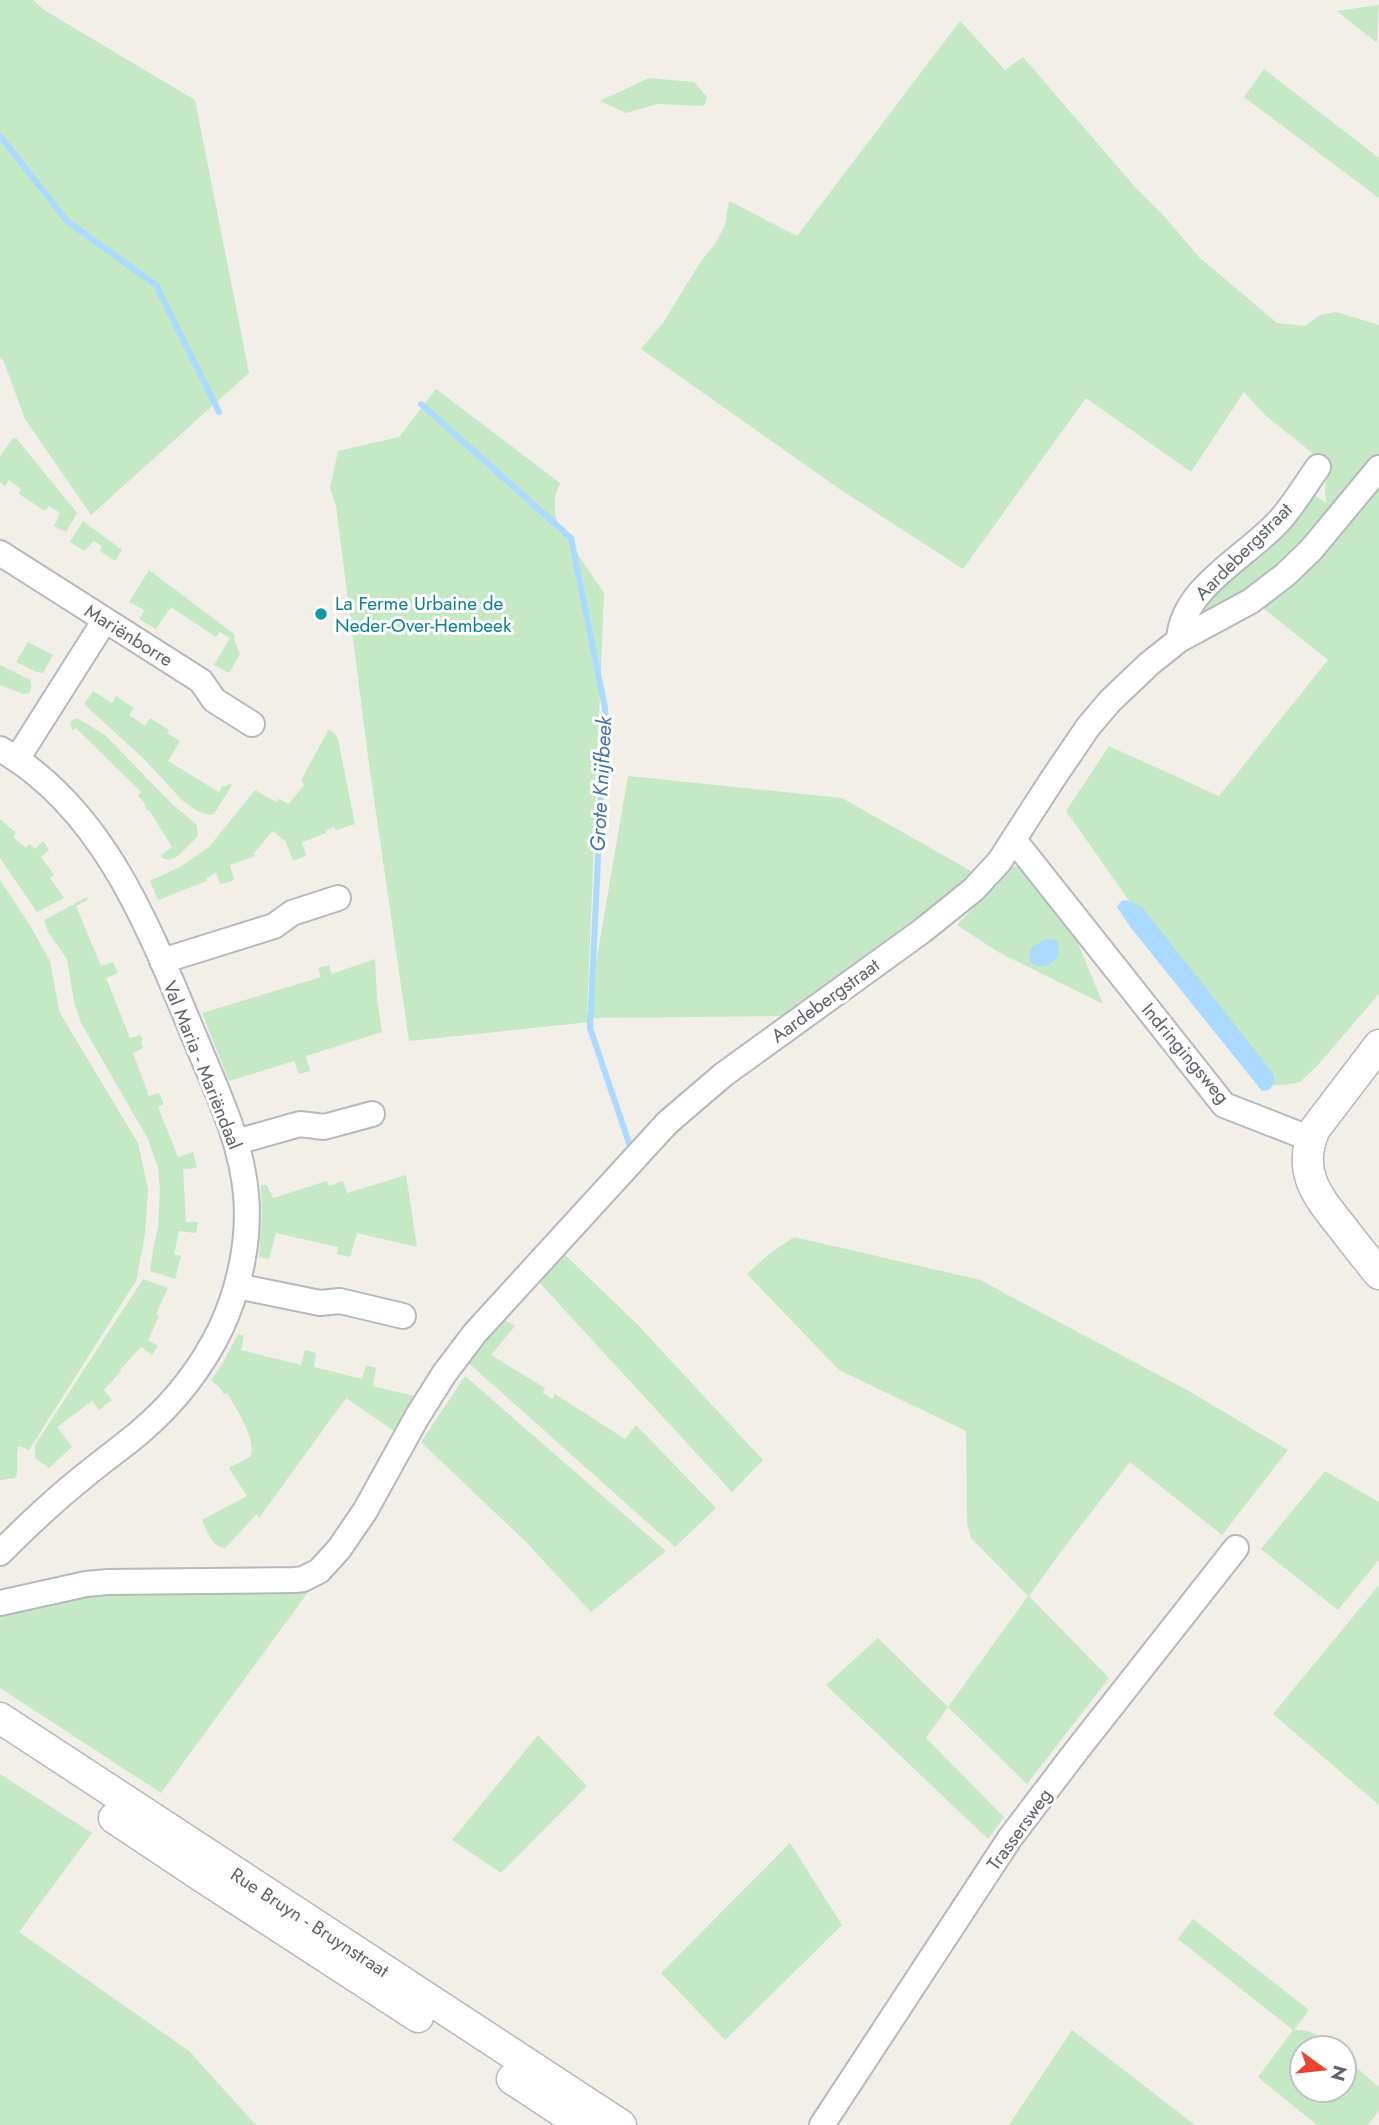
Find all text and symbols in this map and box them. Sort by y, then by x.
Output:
street label: Aardebergstraat [1189,496,1298,606]
place label: La Ferme Urbaine de Neder-Over-Hembeek [335,590,512,639]
street label: Mariënborre [79,598,178,673]
marker: La Ferme Urbaine de Neder-Over-Hembeek [313,606,329,622]
water label: Grote Knijfbeek [582,715,620,852]
street label: Aardebergstraat [766,952,885,1049]
street label: Val Maria - Mariëndaal [156,977,249,1154]
street label: Indringingsweg [1135,997,1236,1110]
street label: Trassersweg [980,1783,1058,1876]
street label: Rue Bruyn - Bruynstraat [225,1861,395,1984]
north arrow [1288,2034,1358,2104]
text: N [1324,2062,1354,2084]

